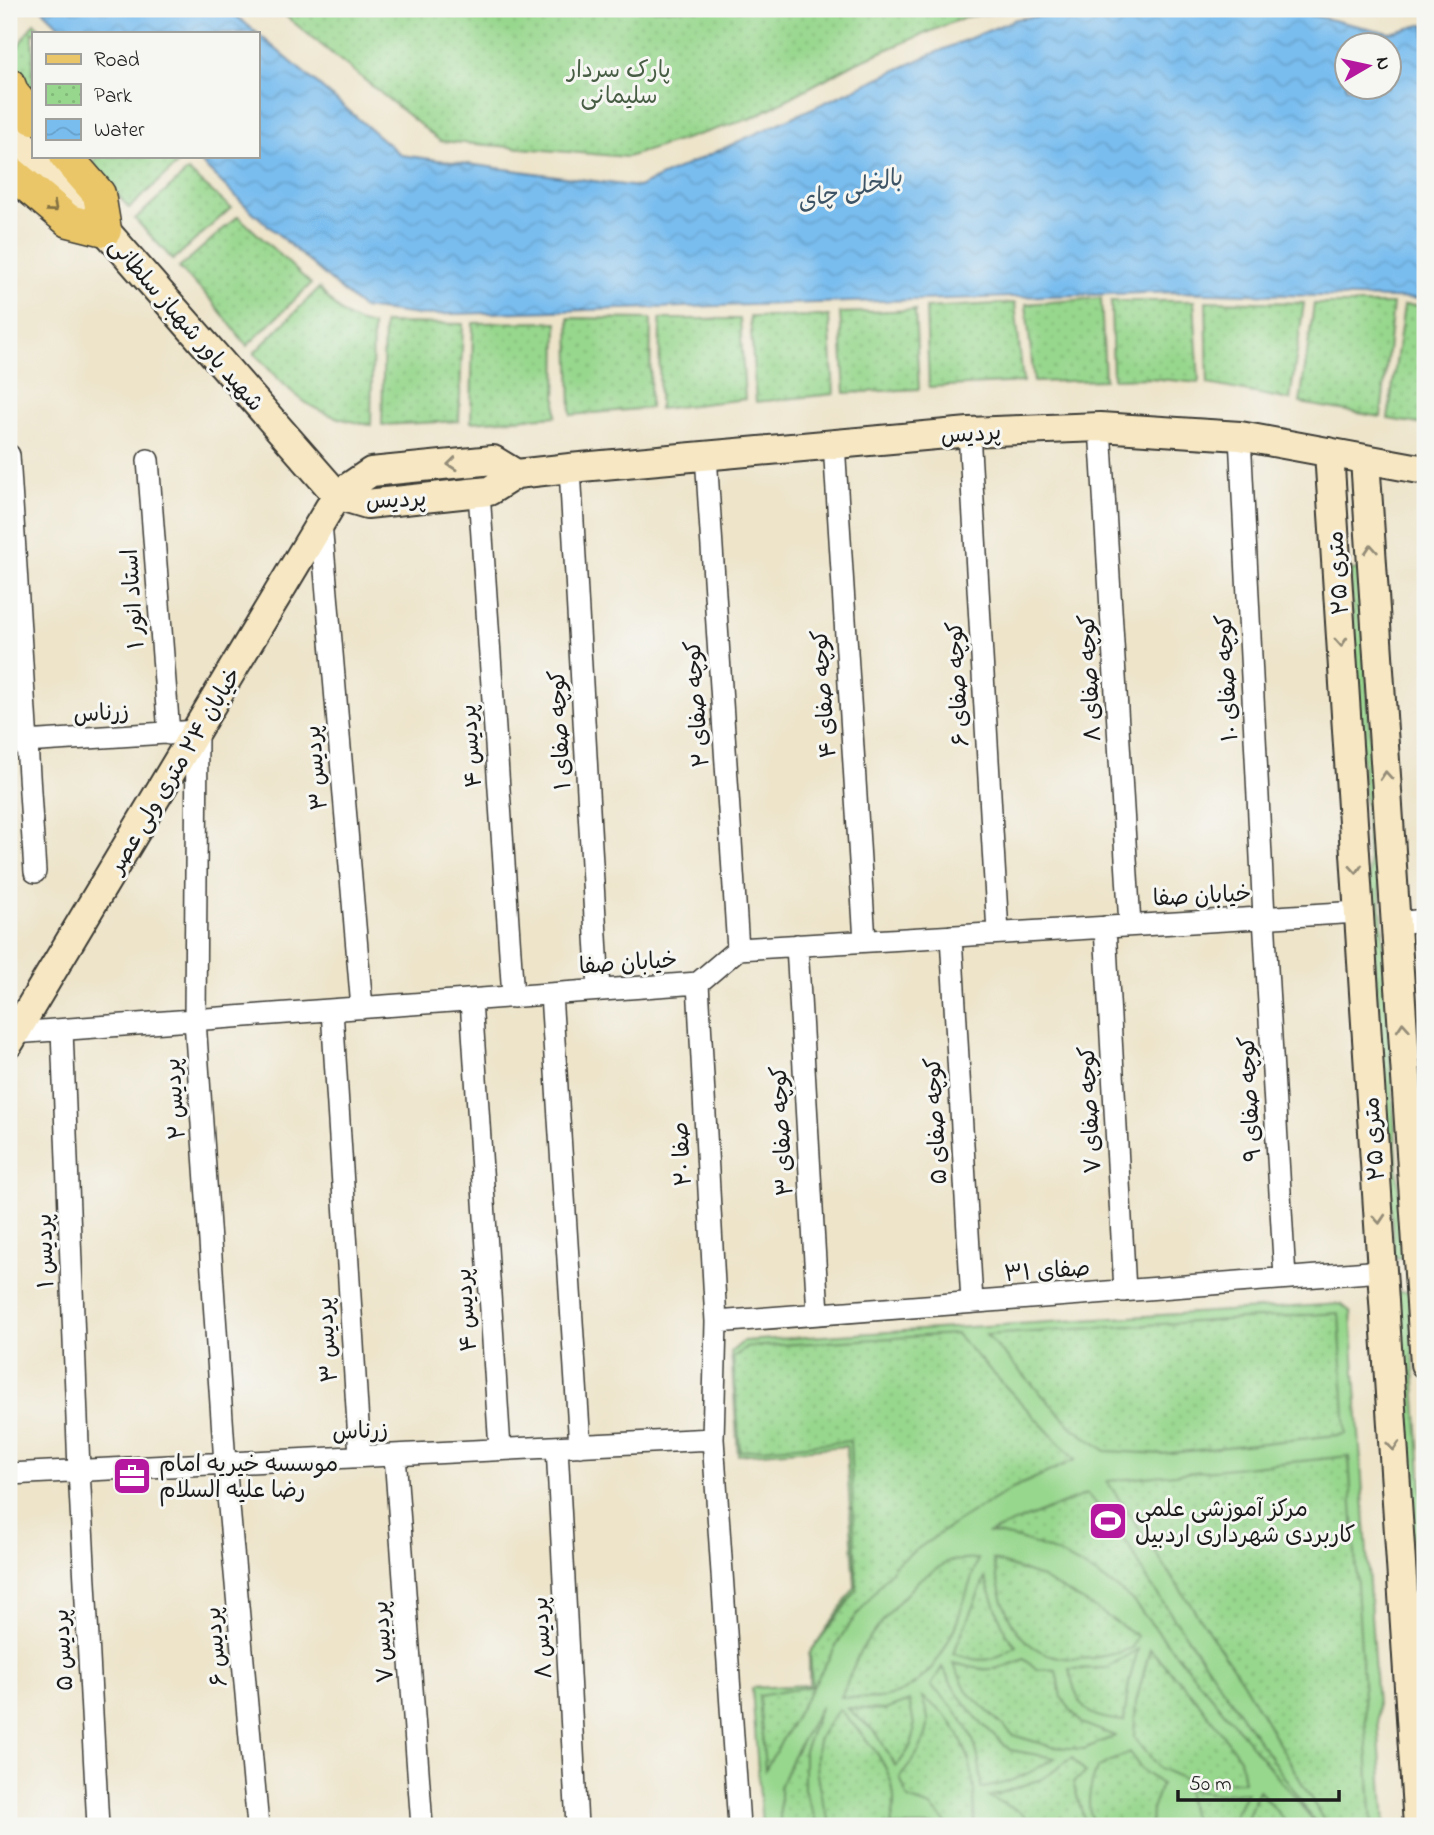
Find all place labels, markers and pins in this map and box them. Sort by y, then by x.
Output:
place label: موسسه خیریه امام رضا علیه السلام [159,1449,338,1508]
office icon: موسسه خیریه امام رضا علیه السلام [111,1455,153,1497]
place label: مرکز آموزشی علمی کاربردی شهرداری اردبیل [1135,1494,1355,1553]
sports icon: مرکز آموزشی علمی کاربردی شهرداری اردبیل [1087,1500,1129,1542]

